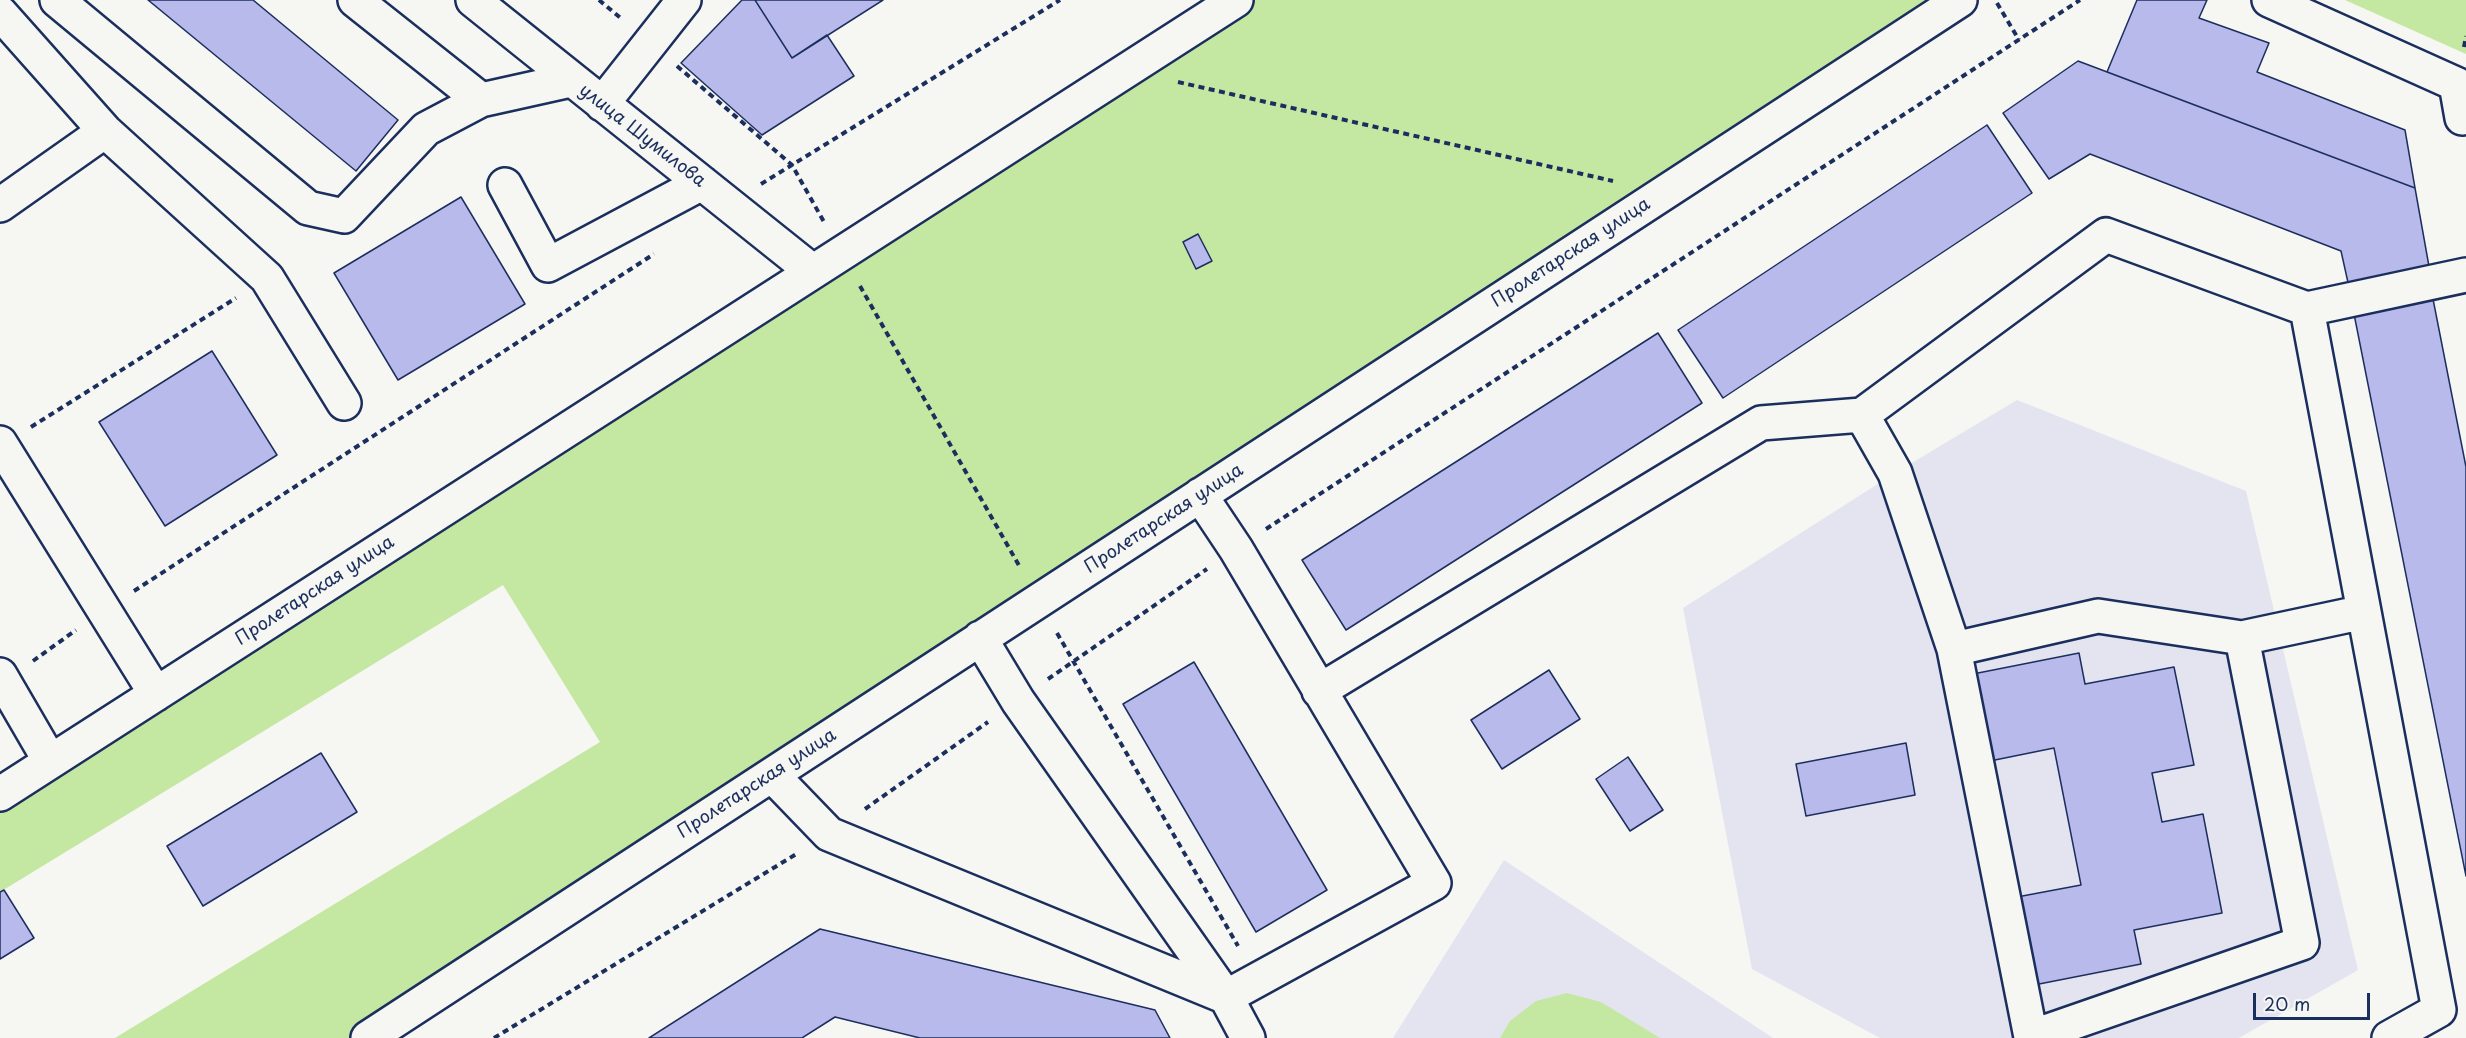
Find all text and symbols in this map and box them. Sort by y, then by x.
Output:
street label: улица Шумилова [574,80,710,192]
street label: Пролетарская улица [1488,194,1654,312]
street label: Пролетарская улица [1081,460,1247,578]
street label: Пролетарская улица [232,532,398,650]
street label: Пролетарская улица [674,725,840,843]
scale bar [2256,981,2373,1019]
text: 20 m [2264,990,2310,1017]

